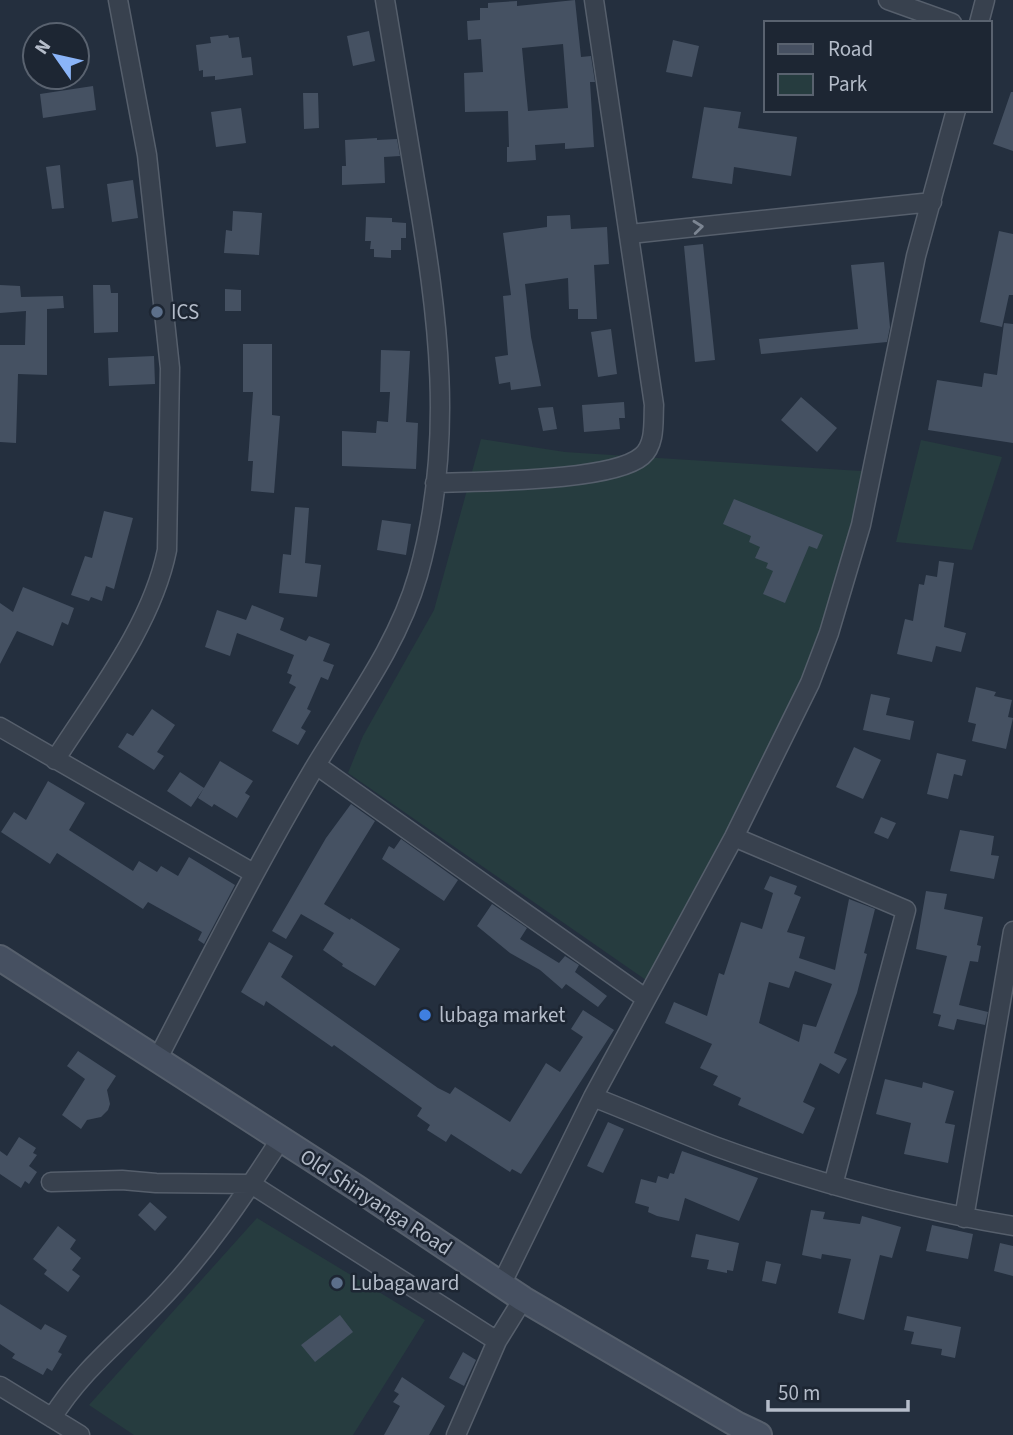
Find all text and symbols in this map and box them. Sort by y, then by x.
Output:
north arrow [21,21,91,91]
legend [764,21,992,112]
text: Road [828,34,873,64]
text: N [28,35,58,60]
text: Park [828,69,868,99]
one-way arrow [693,220,704,235]
place label: ICS [171,297,199,327]
marker: ICS [149,304,165,320]
place label: lubaga market [439,1000,565,1030]
marker: lubaga market [417,1007,433,1023]
street label: Old Shinyanga Road [294,1141,458,1263]
place label: Lubagaward [351,1268,459,1298]
marker: Lubagaward [329,1275,345,1291]
scale bar [768,1368,908,1412]
text: 50 m [778,1378,820,1408]

